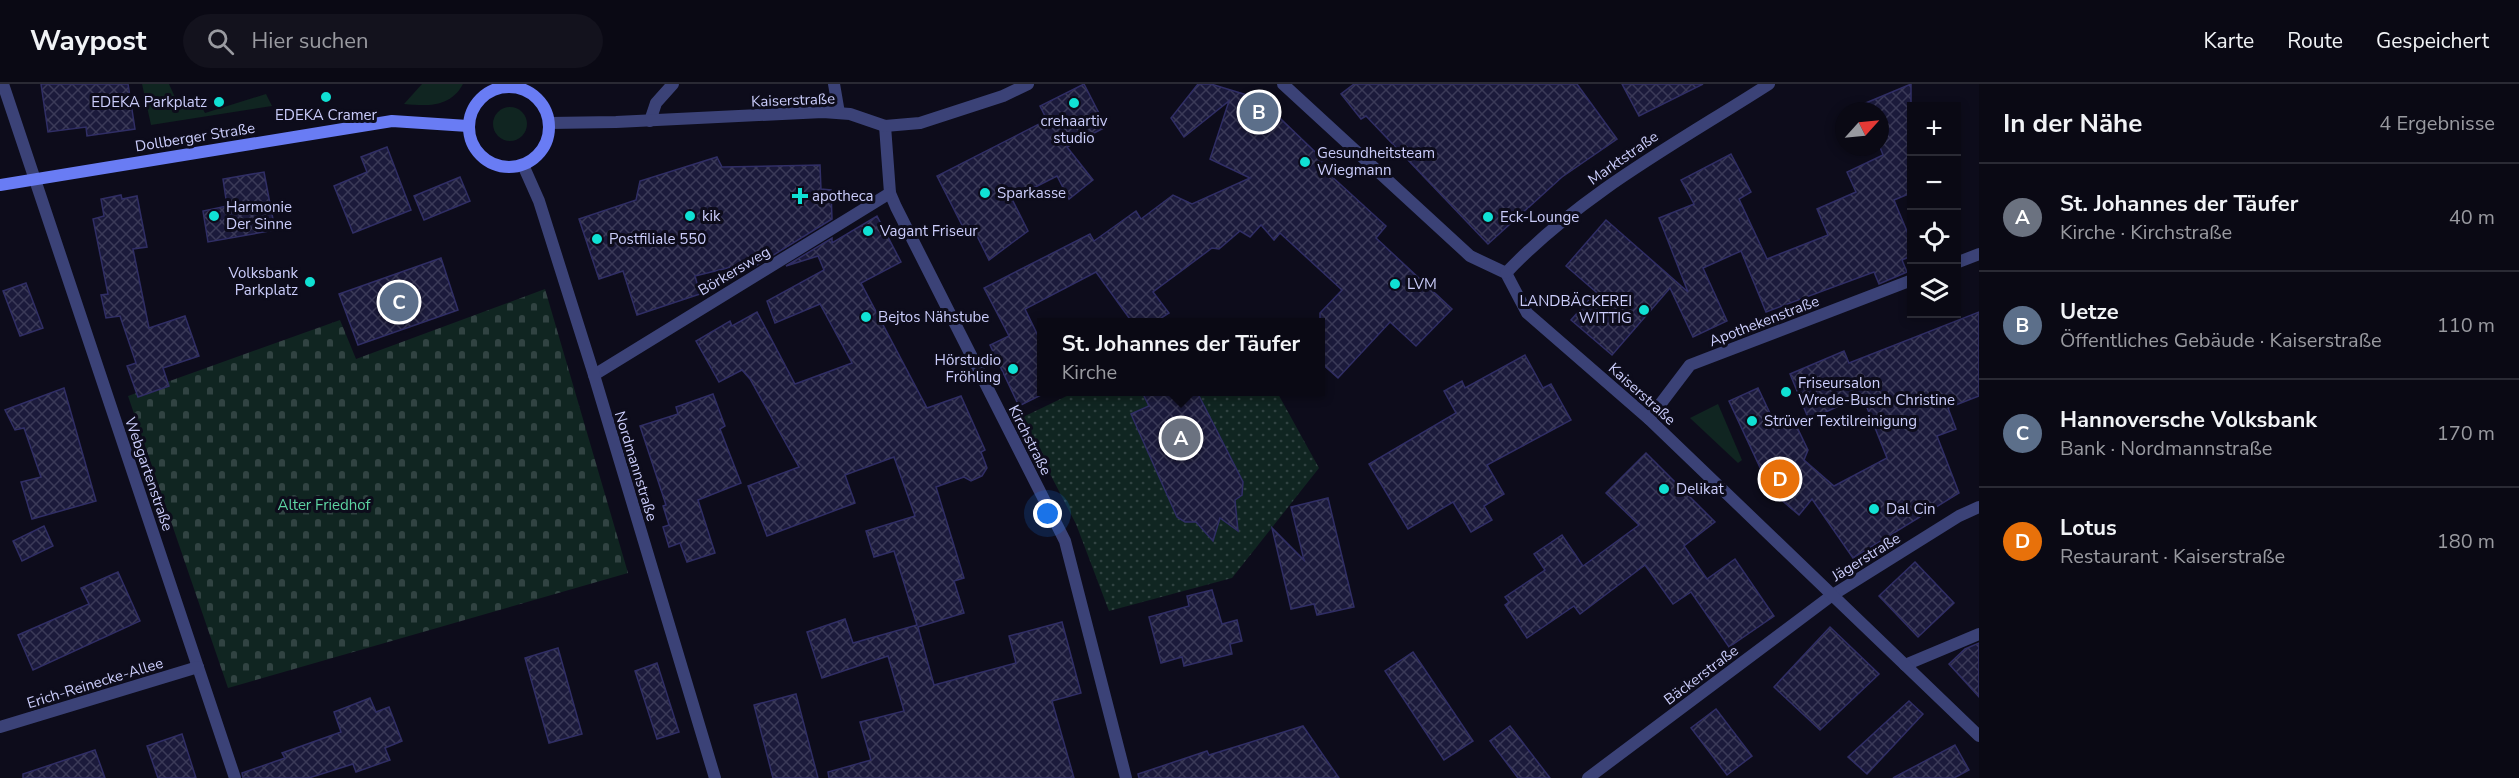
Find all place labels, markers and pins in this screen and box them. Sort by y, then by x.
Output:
marker: EDEKA Cramer [319,90,333,104]
pin: B [1240,90,1278,135]
place label: EDEKA Parkplatz [91,92,207,112]
marker: EDEKA Parkplatz [212,95,226,109]
marker: crehaartiv studio [1067,96,1081,110]
place label: EDEKA Cramer [275,105,378,125]
place label: crehaartiv studio [1041,111,1108,148]
place label: Gesundheitsteam Wiegmann [1317,143,1435,180]
marker: Gesundheitsteam Wiegmann [1298,155,1312,169]
place label: Sparkasse [997,183,1066,203]
place label: apotheca [812,186,874,206]
marker: Sparkasse [978,186,992,200]
marker: apotheca [793,189,807,203]
place label: Harmonie Der Sinne [226,197,292,234]
place label: kik [702,206,721,226]
place label: Eck-Lounge [1500,207,1579,227]
marker: Harmonie Der Sinne [207,209,221,223]
marker: kik [683,209,697,223]
marker: Eck-Lounge [1481,210,1495,224]
place label: Vagant Friseur [879,221,978,241]
marker: Vagant Friseur [861,224,875,238]
place label: Postfiliale 550 [609,229,706,249]
marker: Postfiliale 550 [590,232,604,246]
place label: Volksbank Parkplatz [227,263,298,300]
place label: LVM [1407,274,1437,294]
marker: Volksbank Parkplatz [303,275,317,289]
marker: LVM [1388,277,1402,291]
pin: C [380,280,418,324]
place label: LANDBÄCKEREI WITTIG [1519,291,1632,328]
marker: LANDBÄCKEREI WITTIG [1637,303,1651,317]
place label: Bejtos Nähstube [878,307,989,327]
marker: Bejtos Nähstube [859,310,873,324]
place label: Hörstudio Fröhling [935,350,1001,387]
marker: Hörstudio Fröhling [1006,362,1020,376]
place label: Friseursalon Wrede-Busch Christine [1798,373,1955,410]
marker: Friseursalon Wrede-Busch Christine [1779,385,1793,399]
place label: Strüver Textilreinigung [1764,411,1917,431]
marker: Strüver Textilreinigung [1745,414,1759,428]
pin: A [1162,416,1200,460]
pin: D [1760,456,1800,502]
place label: Delikat [1676,479,1724,499]
marker: Delikat [1657,482,1671,496]
place label: Dal Cin [1886,499,1935,519]
marker: Dal Cin [1867,502,1881,516]

